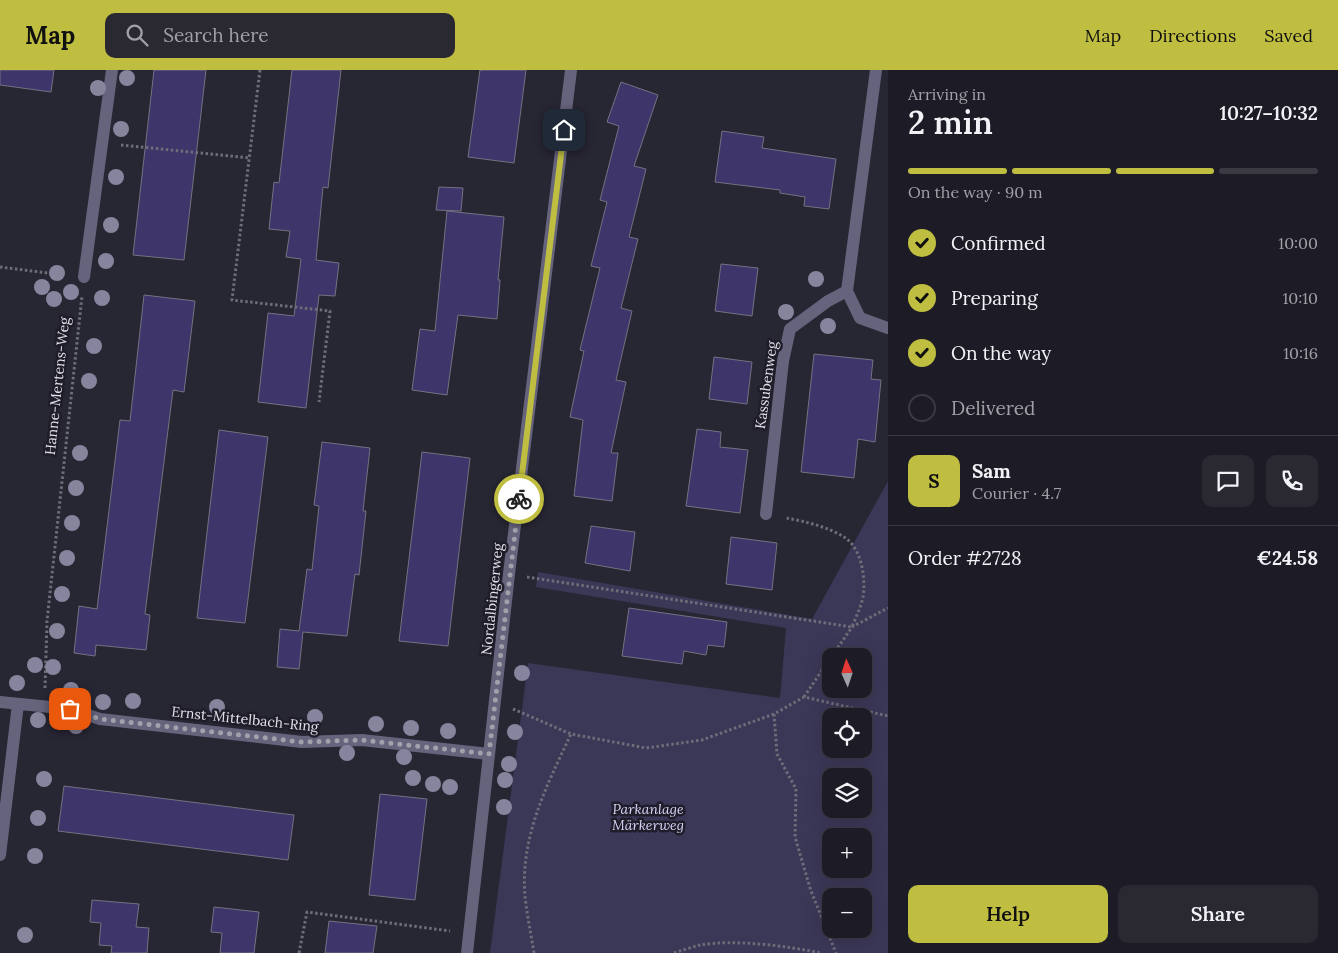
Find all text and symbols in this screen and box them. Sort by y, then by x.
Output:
search box [105,13,455,58]
text: Map [25,20,75,51]
icon: search [123,21,151,49]
text: Search here [163,23,269,47]
text: Map [1085,24,1121,47]
text: Directions [1149,24,1236,47]
text: Saved [1264,24,1313,47]
text: Arriving in [908,84,986,104]
text: 10:27–10:32 [1220,101,1318,125]
text: 2 min [908,102,993,143]
pin [543,109,585,151]
icon: home [550,116,578,144]
text: On the way · 90 m [908,182,1043,202]
icon: check [908,229,936,257]
text: Confirmed [951,231,1046,255]
text: 10:00 [1278,233,1318,253]
icon: check [908,284,936,312]
text: Preparing [951,286,1038,310]
text: 10:10 [1282,288,1318,308]
street label: Hanne-Mertens-Weg [41,316,73,456]
icon: check [908,339,936,367]
street label: Kassubenweg [751,340,781,430]
text: On the way [951,341,1051,365]
text: 10:16 [1283,343,1318,363]
text: Delivered [951,396,1035,420]
button: chat [1202,455,1254,507]
button: phone [1266,455,1318,507]
text: Sam [972,459,1011,483]
text: S [928,469,940,493]
courier [494,474,544,524]
text: Courier · 4.7 [972,483,1061,503]
icon: bike [505,485,533,513]
street label: Nordalbingerweg [477,542,507,656]
text: Order #2728 [908,546,1022,570]
text: €24.58 [1257,546,1318,570]
north arrow [822,648,872,698]
map controls [822,648,872,938]
pin [49,688,91,730]
icon: bag [56,695,84,723]
street label: Ernst-Mittelbach-Ring [170,702,320,736]
button: locate [822,708,872,758]
button: layers [822,768,872,818]
park label: Parkanlage Märkerweg [612,800,684,834]
button: + [822,828,872,878]
button: Help [908,885,1108,943]
button: Share [1118,885,1318,943]
button: − [822,888,872,938]

